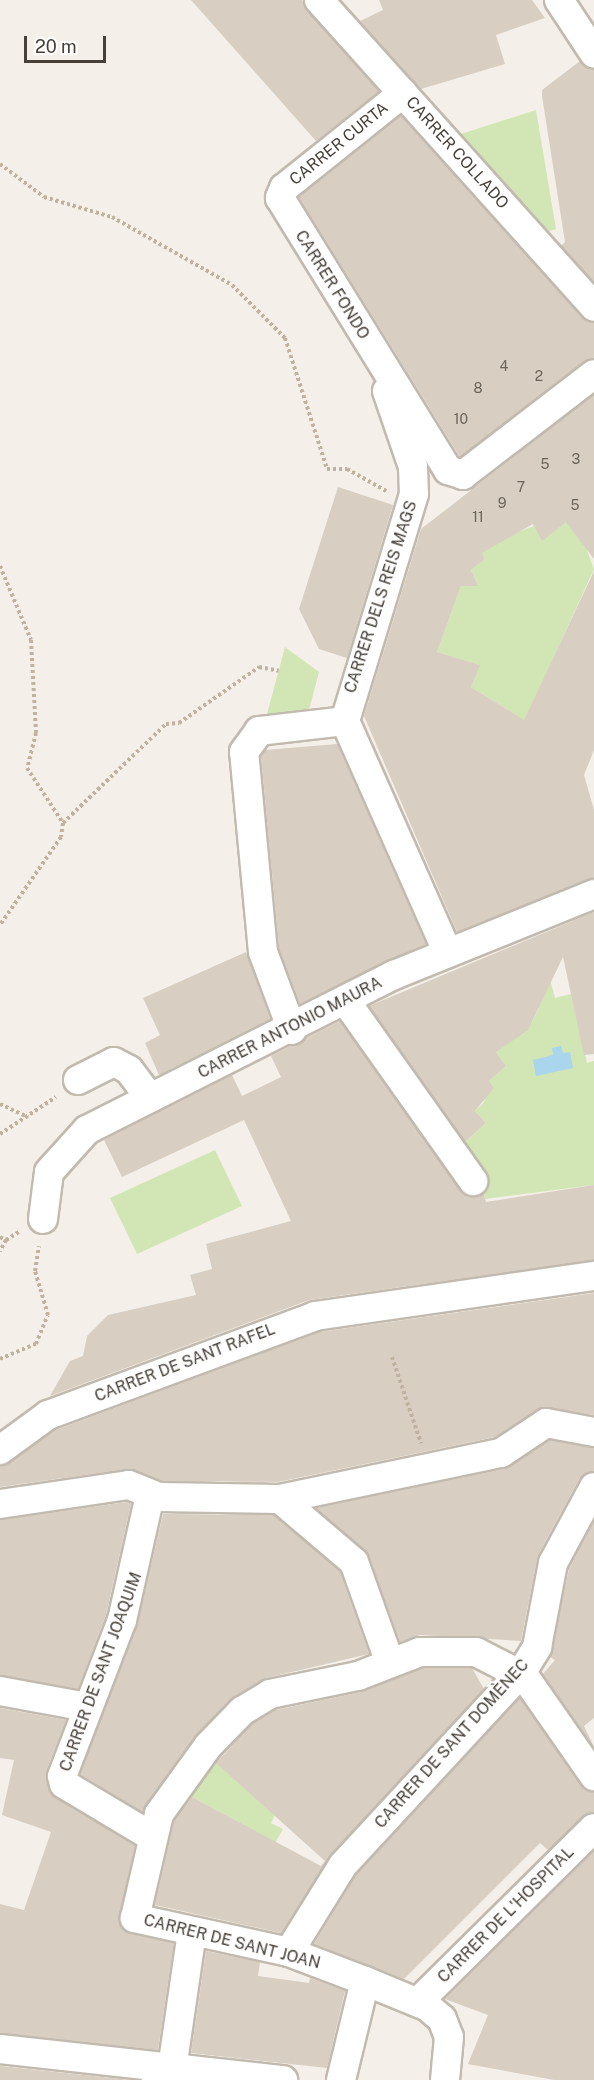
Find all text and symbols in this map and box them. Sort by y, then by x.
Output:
scale bar [27,24,110,62]
text: 20 m [35,36,77,57]
street label: CARRER COLLADO [402,93,512,213]
street label: CARRER CURTA [286,99,392,189]
street label: CARRER FONDO [291,227,373,343]
house number: 4 [500,358,508,374]
house number: 2 [535,368,543,384]
house number: 8 [473,380,483,396]
house number: 10 [454,411,468,427]
house number: 3 [572,451,580,467]
house number: 5 [541,456,549,472]
house number: 7 [517,479,525,495]
house number: 9 [498,495,506,511]
house number: 5 [571,497,579,513]
street label: CARRER DELS REIS MAGS [341,498,421,696]
house number: 11 [472,509,484,525]
street label: CARRER ANTONIO MAURA [195,973,385,1083]
street label: CARRER DE SANT RAFEL [92,1320,278,1406]
street label: CARRER DE SANT JOAQUIM [56,1570,146,1774]
street label: CARRER DE SANT DOMÈNEC [371,1656,533,1832]
street label: CARRER DE L'HOSPITAL [434,1843,578,1987]
street label: CARRER DE SANT JOAN [142,1911,322,1973]

